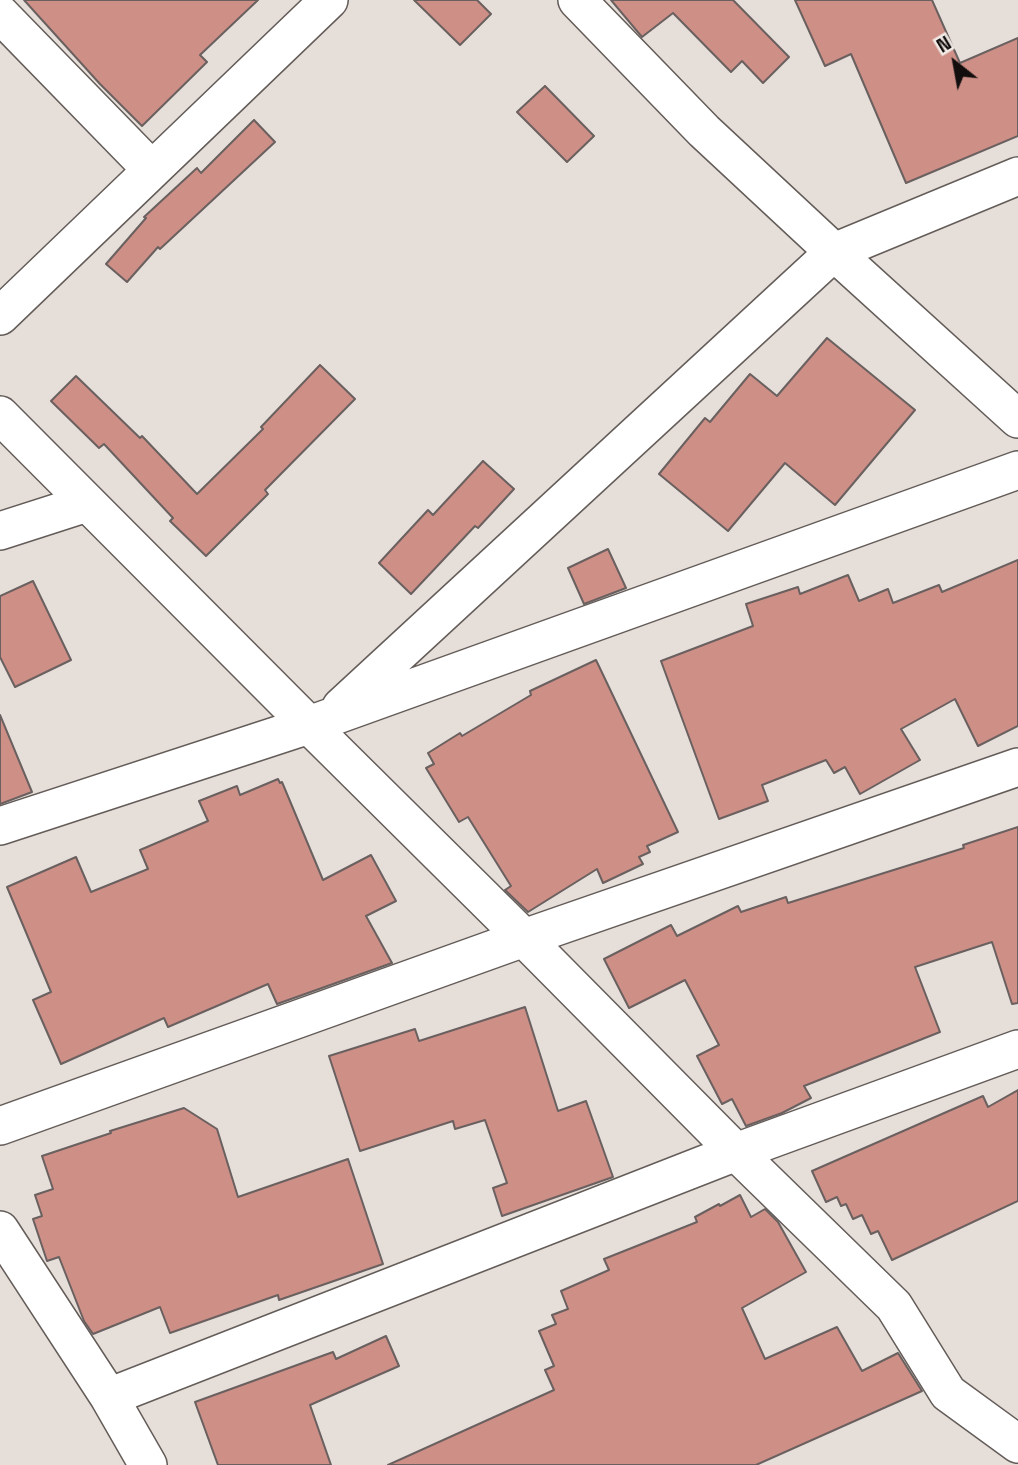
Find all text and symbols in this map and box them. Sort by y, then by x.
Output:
north arrow [920,28,990,98]
text: N [932,31,956,59]

